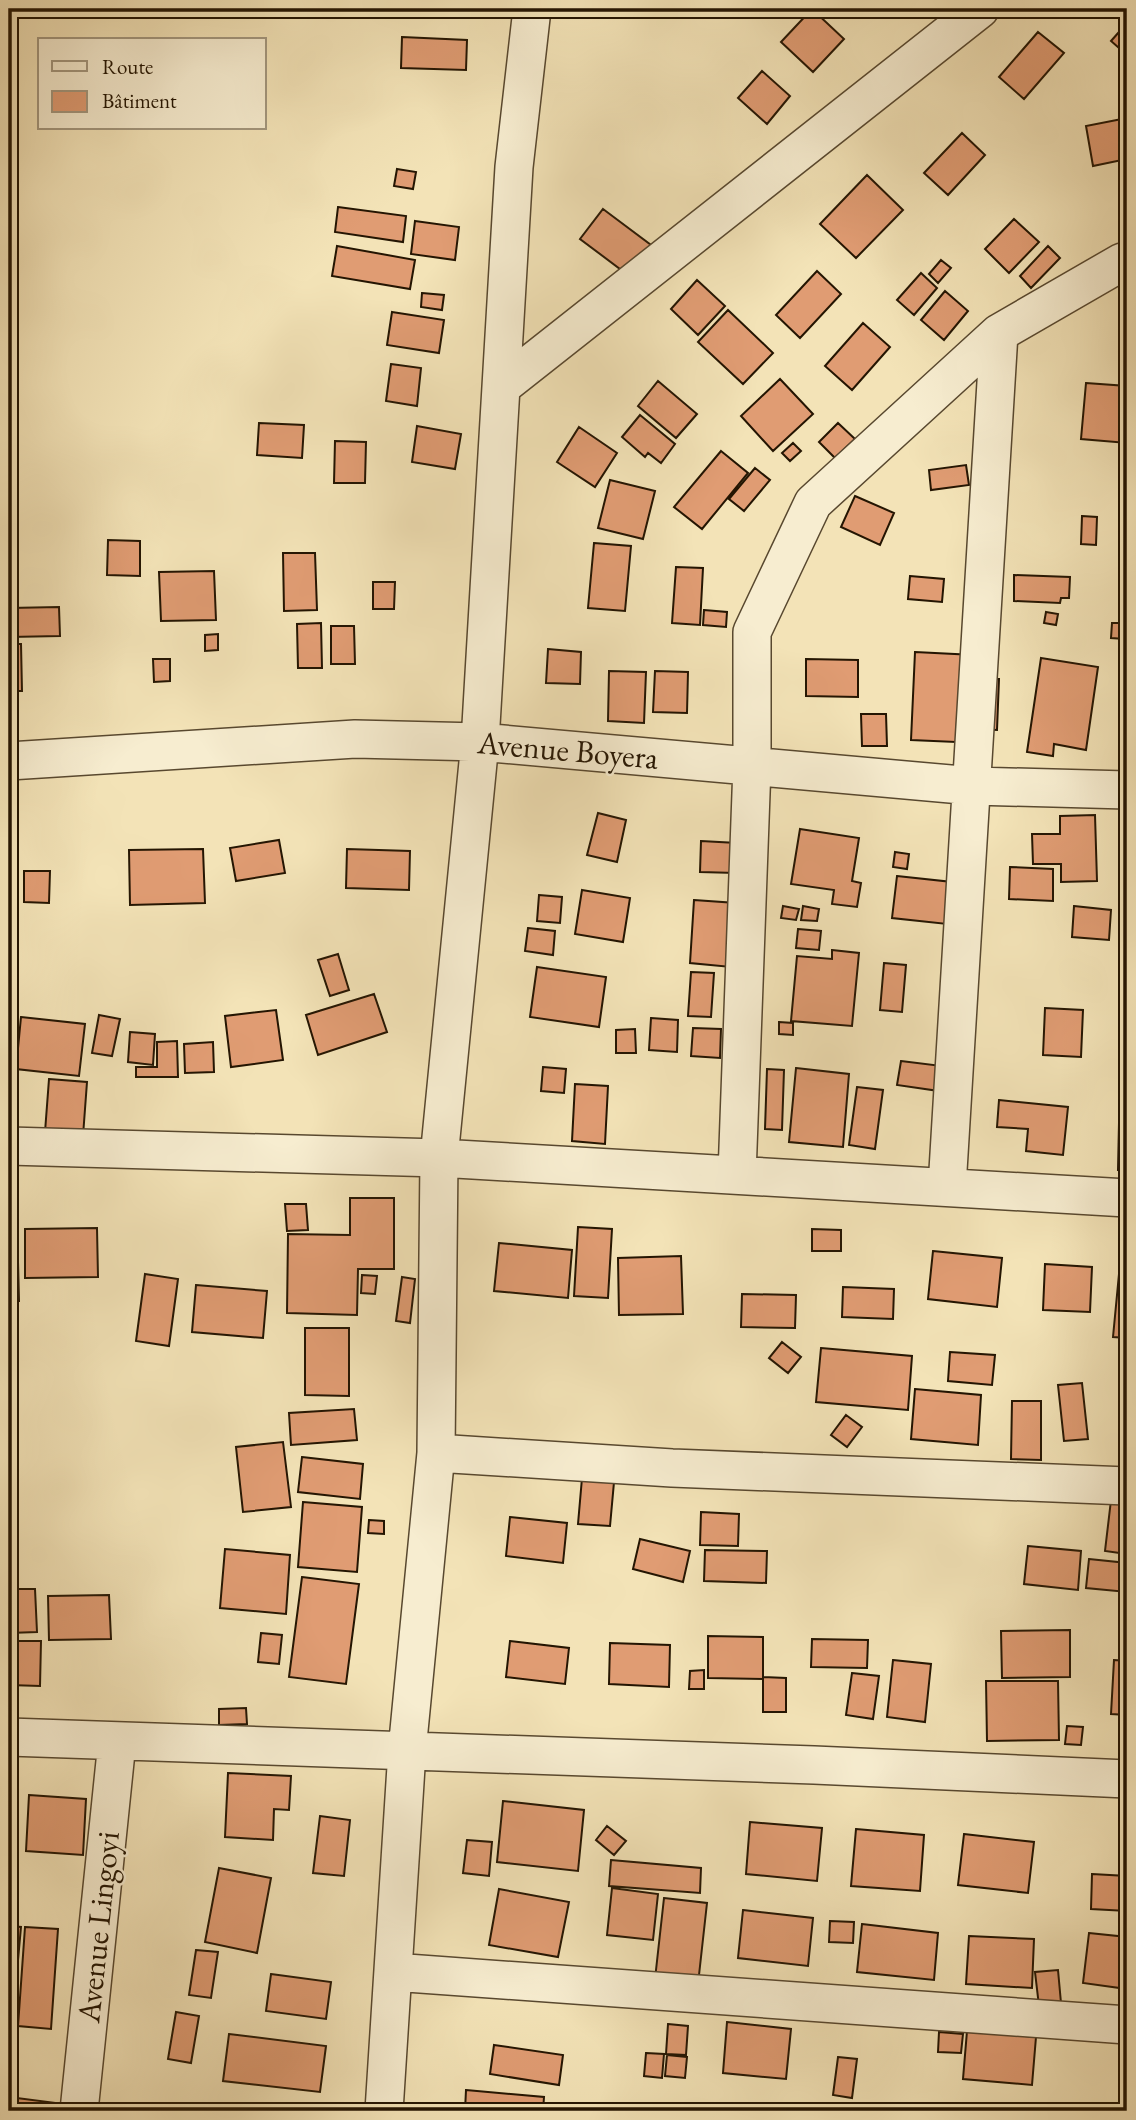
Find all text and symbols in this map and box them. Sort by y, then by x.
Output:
legend [38,38,266,130]
text: Route [102,53,153,80]
text: Bâtiment [102,87,177,114]
street label: Avenue Boyera [475,721,660,779]
street label: Avenue Lingoyi [67,1829,129,2026]

